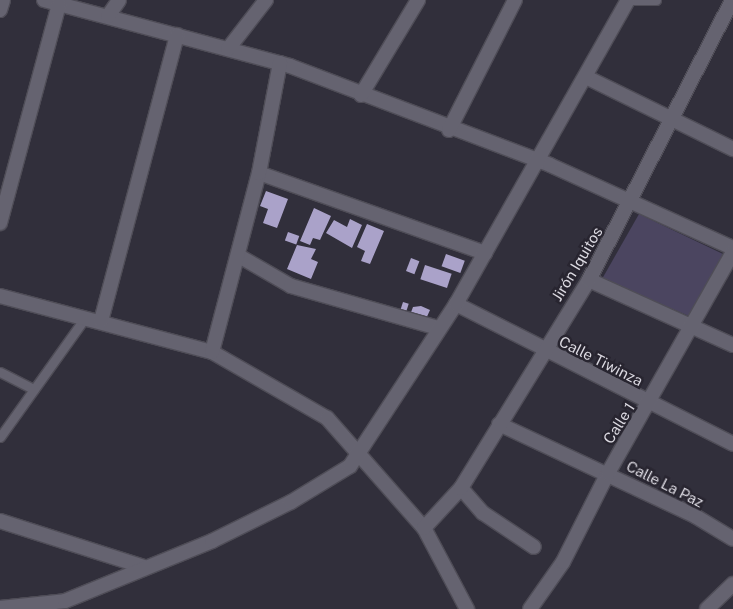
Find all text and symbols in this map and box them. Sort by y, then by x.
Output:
street label: Jirón Iquitos [548,224,606,304]
street label: Calle Tiwinza [556,332,646,390]
street label: Calle 1 [599,399,639,447]
street label: Calle La Paz [623,457,707,511]

